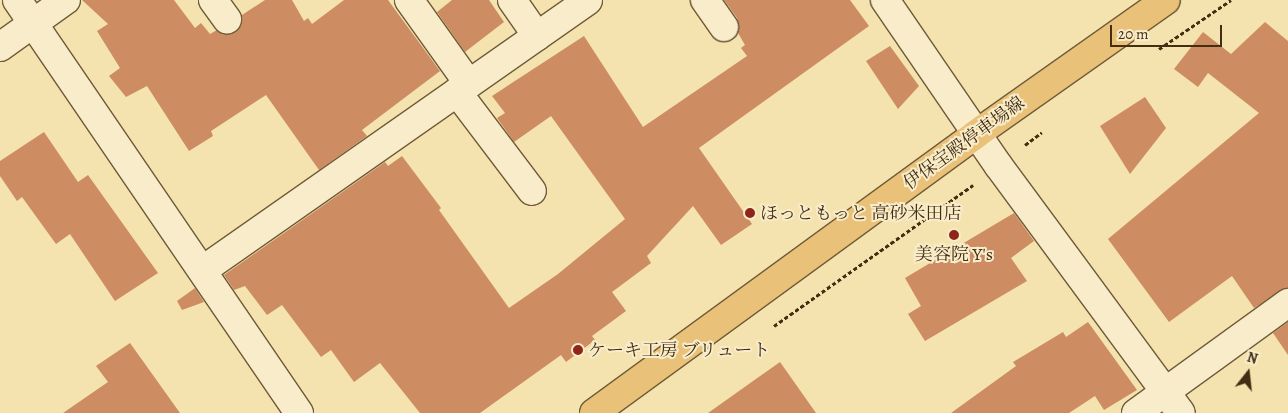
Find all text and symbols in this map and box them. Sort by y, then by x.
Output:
scale bar [1113,15,1226,47]
text: 20 m [1118,24,1149,44]
street label: 伊保宝殿停車場線 [899,92,1029,194]
place label: ほっともっと 高砂米田店 [760,202,962,224]
marker: ほっともっと 高砂米田店 [744,207,756,219]
marker: 美容院 Y's [948,229,960,241]
place label: 美容院 Y's [915,243,993,265]
place label: ケーキ工房 ブリュート [588,339,772,361]
marker: ケーキ工房 ブリュート [572,344,584,356]
north arrow [1223,348,1273,398]
text: N [1245,348,1260,369]

